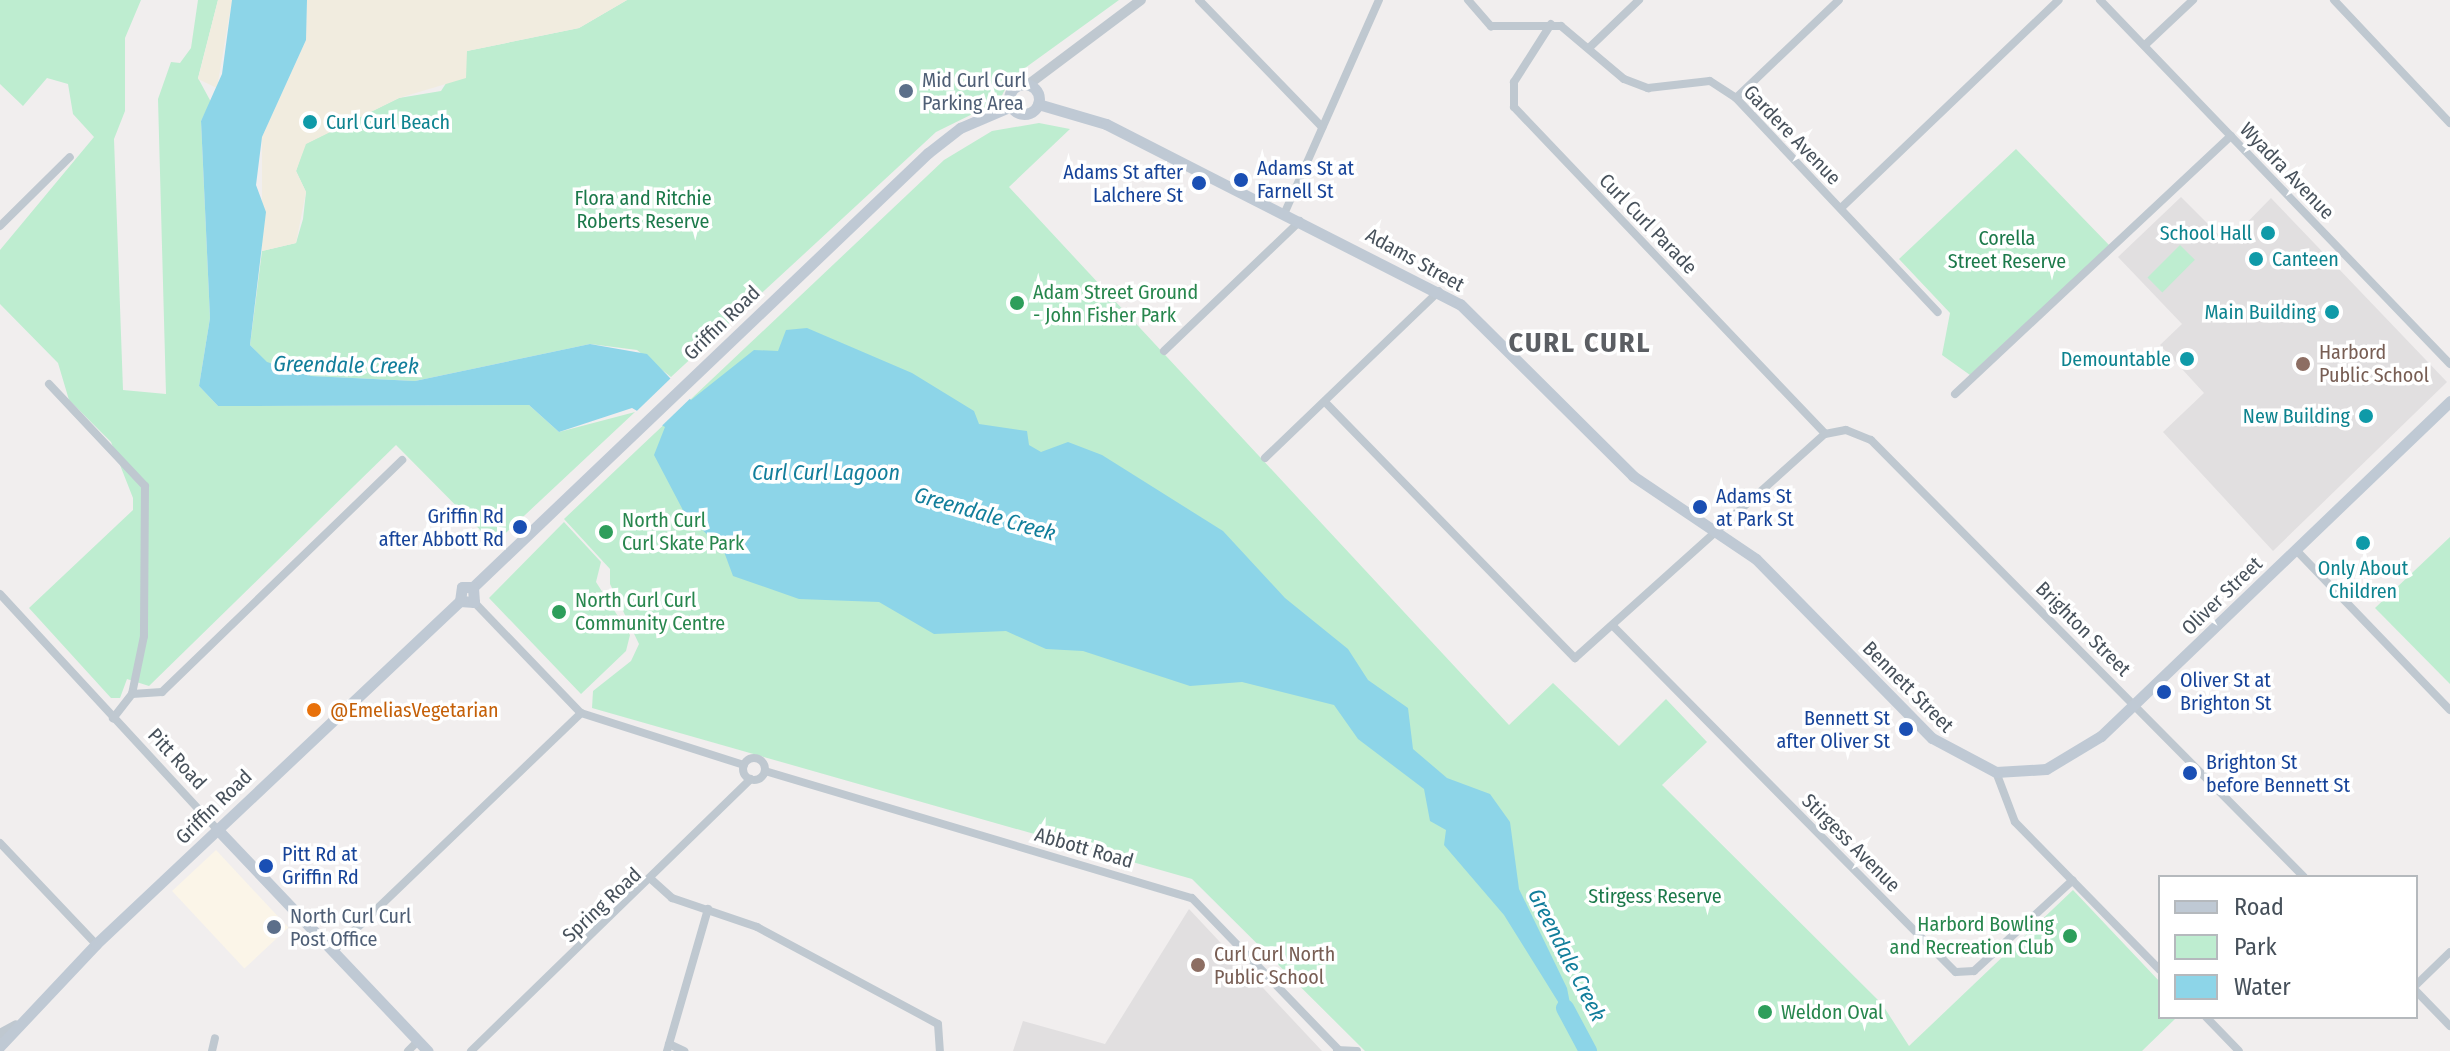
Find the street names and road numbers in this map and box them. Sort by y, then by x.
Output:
street label: Gardere Avenue [1738,80,1846,190]
street label: Wyadra Avenue [2235,118,2339,224]
street label: Curl Curl Parade [1594,169,1702,279]
street label: Adams Street [1362,223,1468,297]
street label: Griffin Road [679,281,765,365]
street label: Oliver Street [2177,552,2267,640]
street label: Brighton Street [2031,577,2135,681]
street label: Bennett Street [1858,637,1958,737]
street label: Pitt Road [143,723,211,795]
street label: Griffin Road [171,765,257,849]
street label: Stirgess Avenue [1797,789,1905,897]
street label: Abbott Road [1032,822,1136,874]
street label: Spring Road [558,863,646,947]

